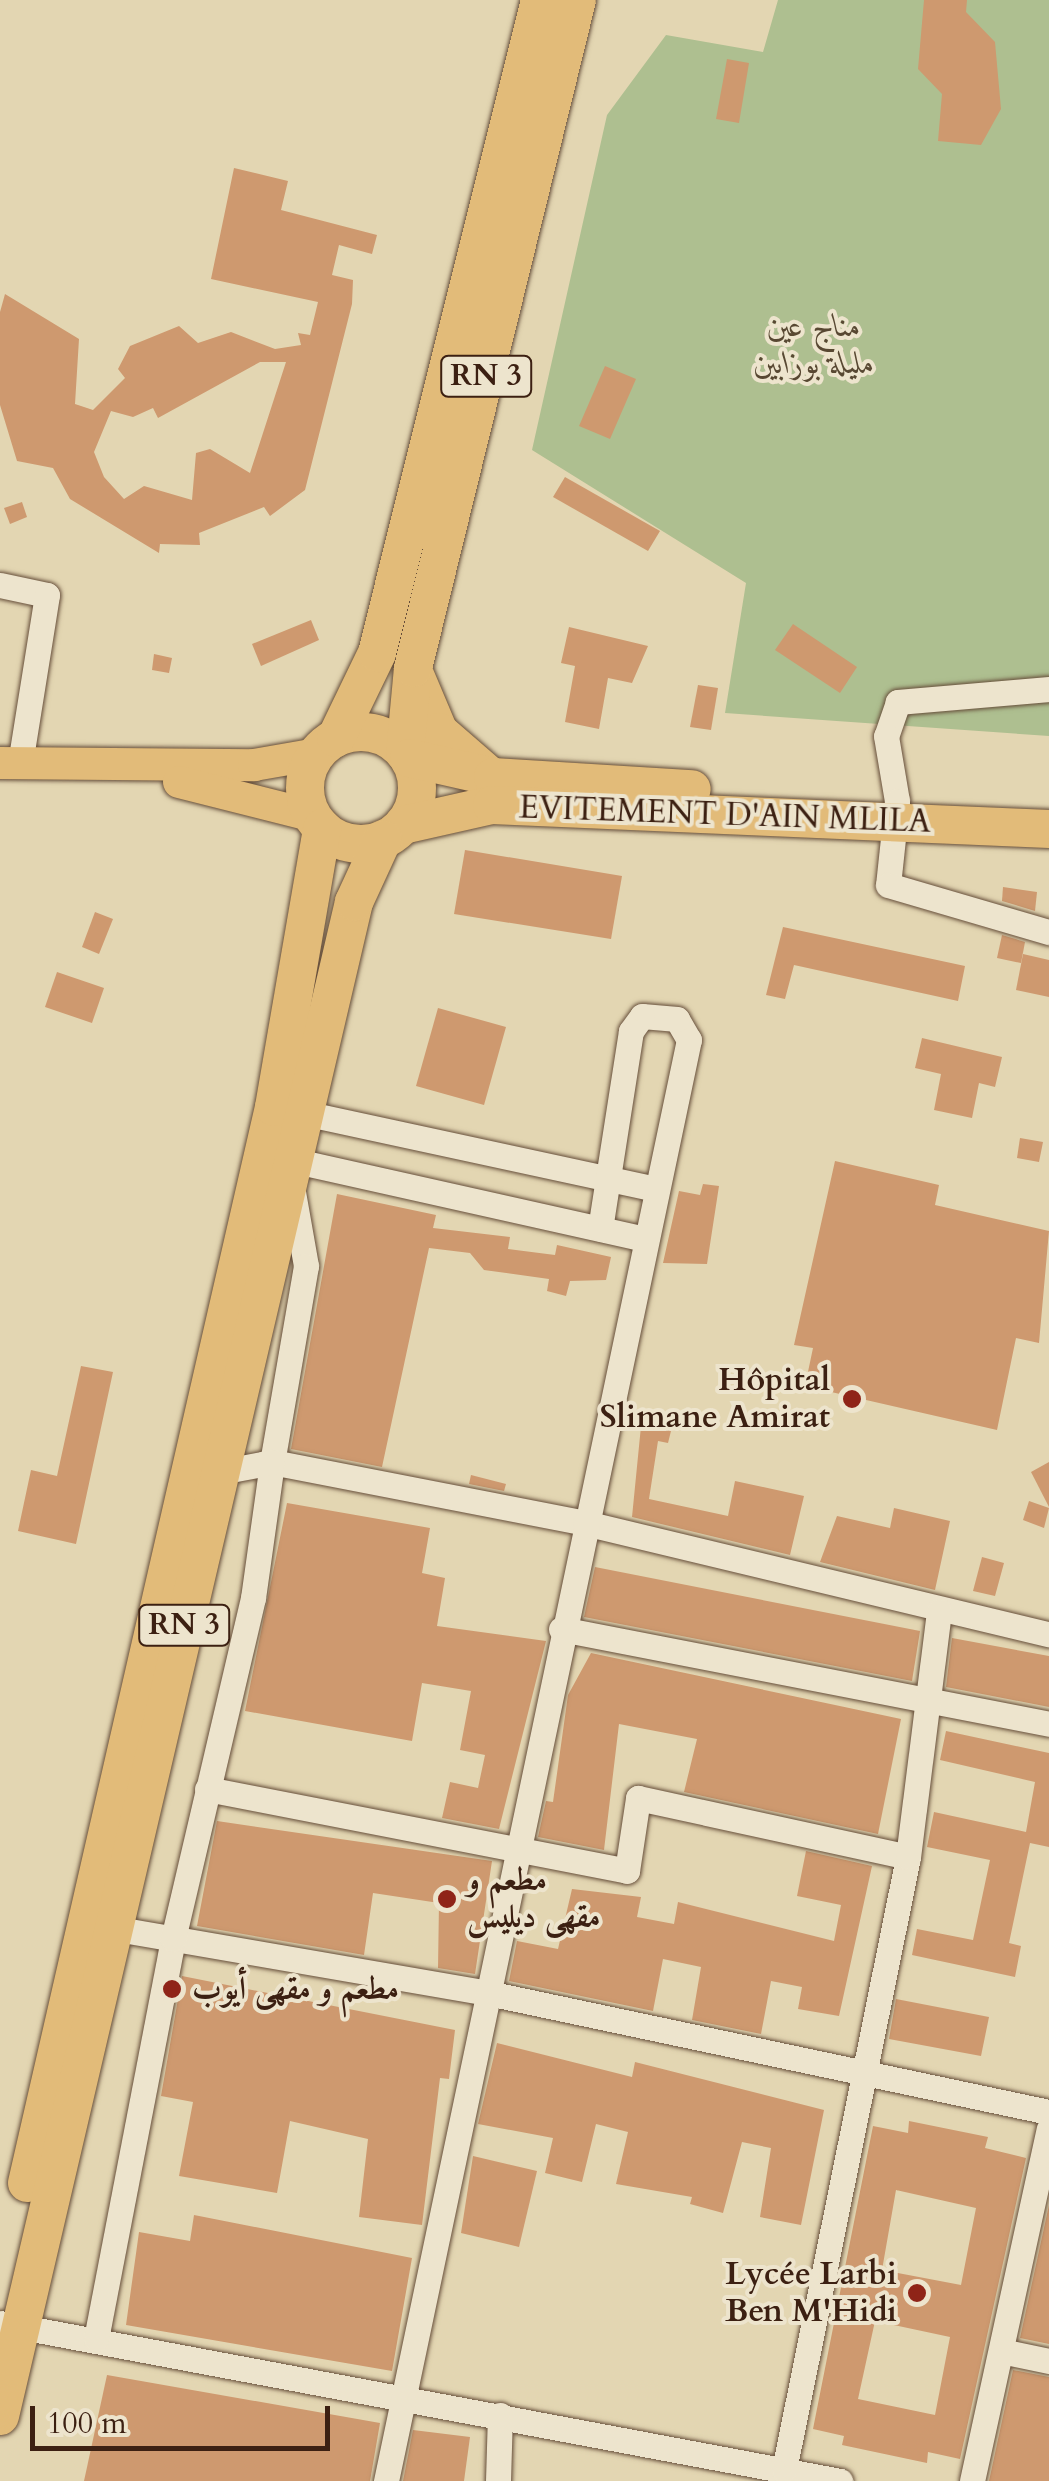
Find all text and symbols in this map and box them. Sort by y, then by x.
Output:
park label: مناج عين مليلة بوزابين [753,308,875,383]
road number: RN 3 [438,351,534,401]
street label: EVITEMENT D'AIN MLILA [518,789,932,841]
place label: Hôpital Slimane Amirat [600,1362,830,1437]
marker: Hôpital Slimane Amirat [839,1386,865,1412]
road number: RN 3 [136,1600,232,1650]
place label: مطعم و مقهى ديليس [467,1862,600,1937]
marker: مطعم و مقهى ديليس [436,1888,458,1910]
place label: مطعم و مقهى أيوب [192,1970,399,2008]
marker: مطعم و مقهى أيوب [161,1978,183,2000]
place label: Lycée Larbi Ben M'Hidi [725,2256,897,2331]
marker: Lycée Larbi Ben M'Hidi [906,2282,928,2304]
scale bar [35,2386,335,2448]
text: 100 m [47,2403,127,2444]

